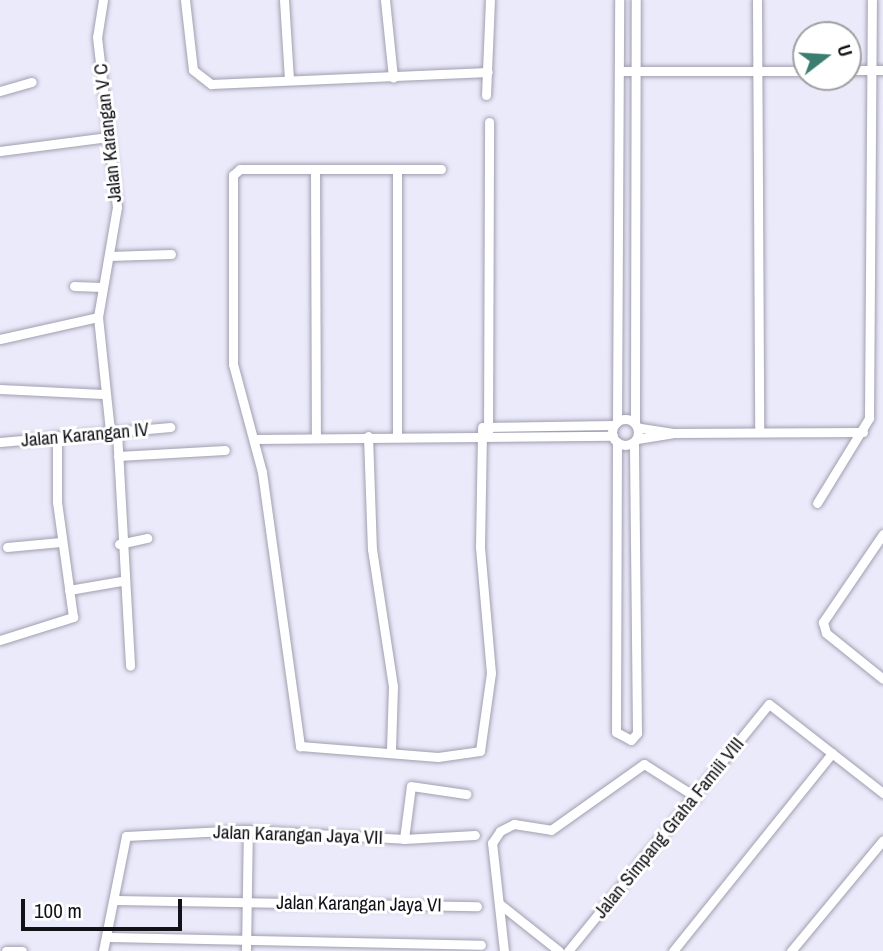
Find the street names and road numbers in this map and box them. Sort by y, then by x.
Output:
street label: Jalan Karangan V C [89,62,127,204]
street label: Jalan Karangan IV [20,418,150,452]
street label: Jalan Simpang Graha Famili VIII [589,733,749,923]
street label: Jalan Karangan Jaya VII [213,821,383,849]
street label: Jalan Karangan Jaya VI [276,891,442,917]

